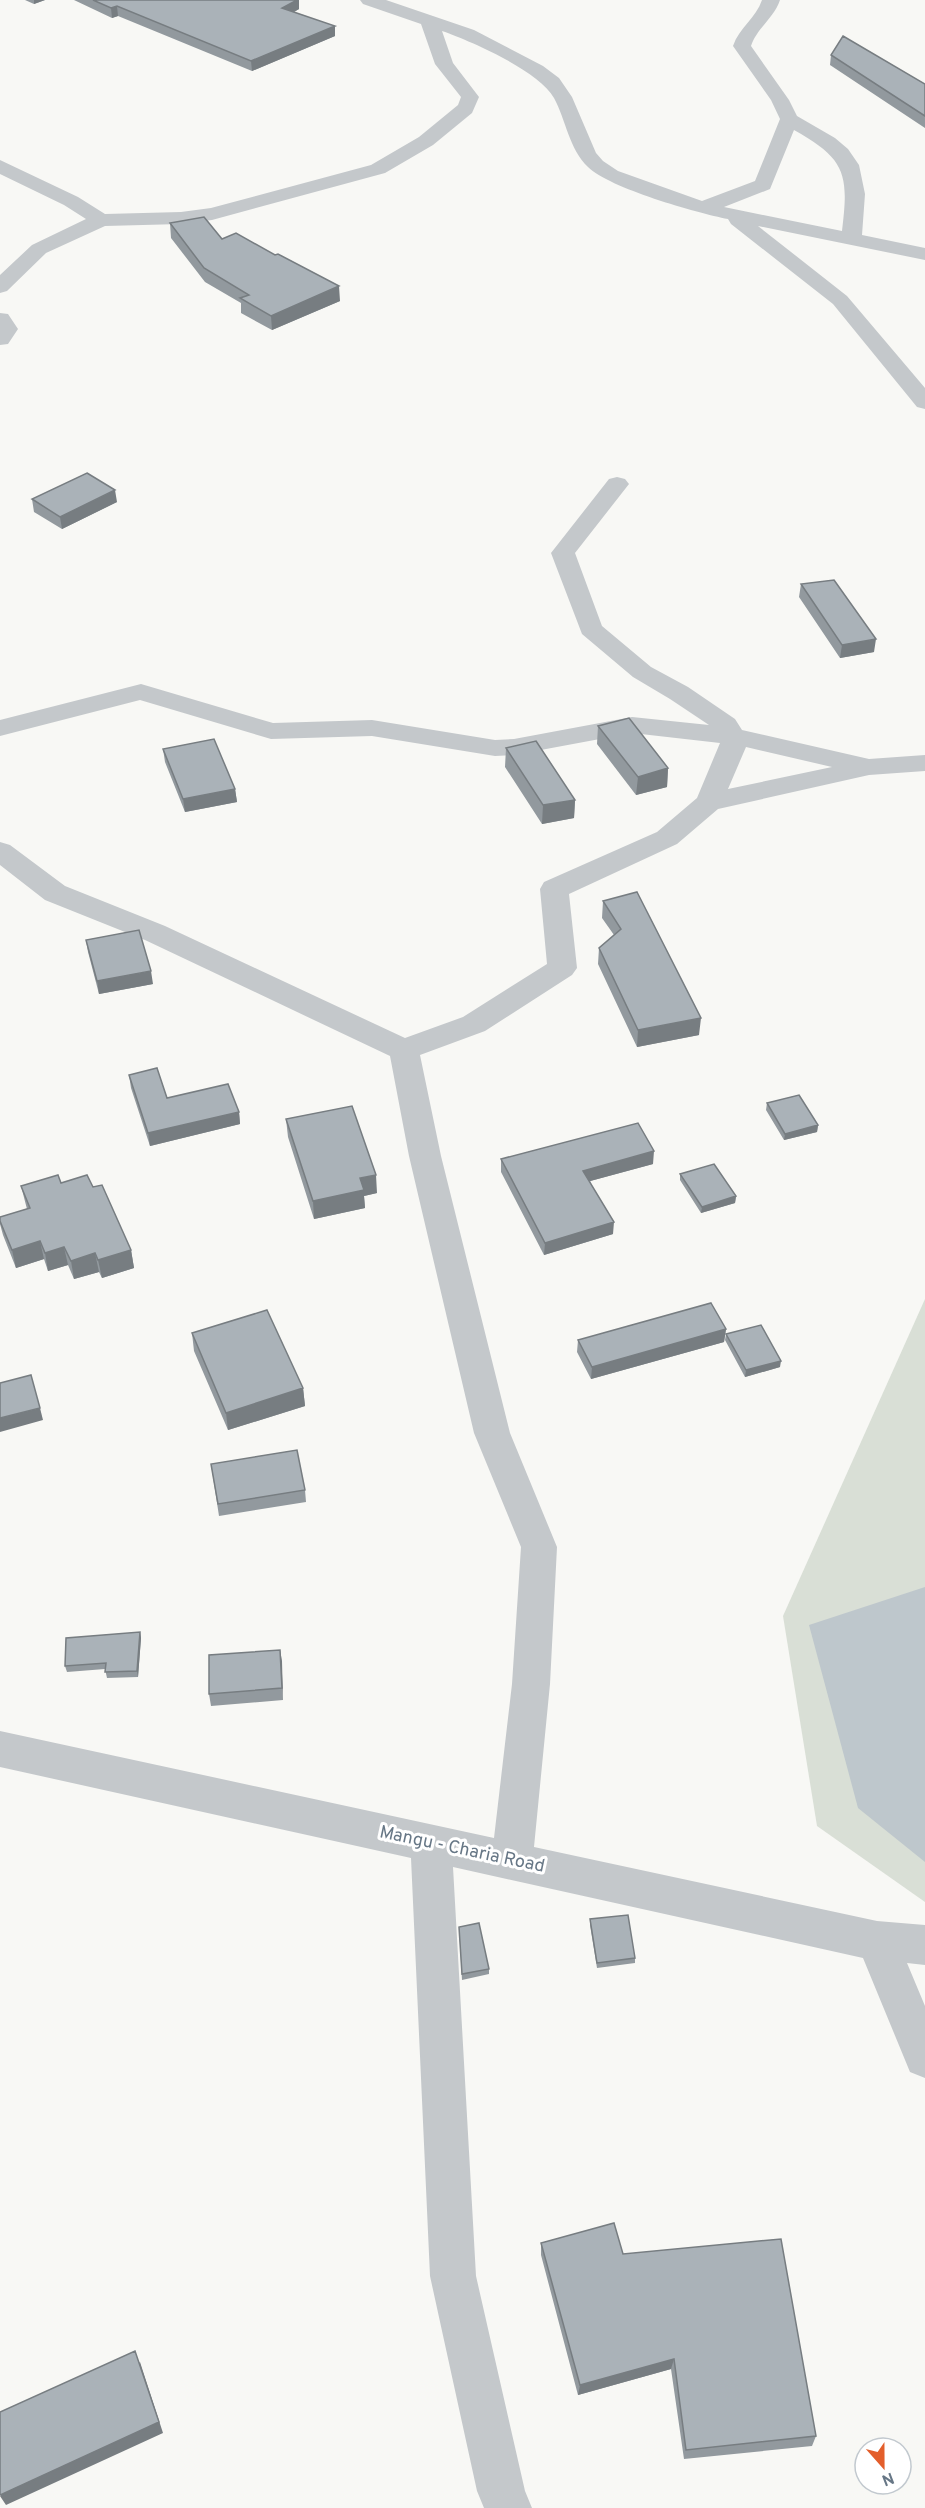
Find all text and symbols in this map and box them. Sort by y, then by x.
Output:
street label: Mangu - Charia Road [377,1821,547,1879]
north arrow [853,2436,913,2496]
text: N [879,2467,897,2490]

